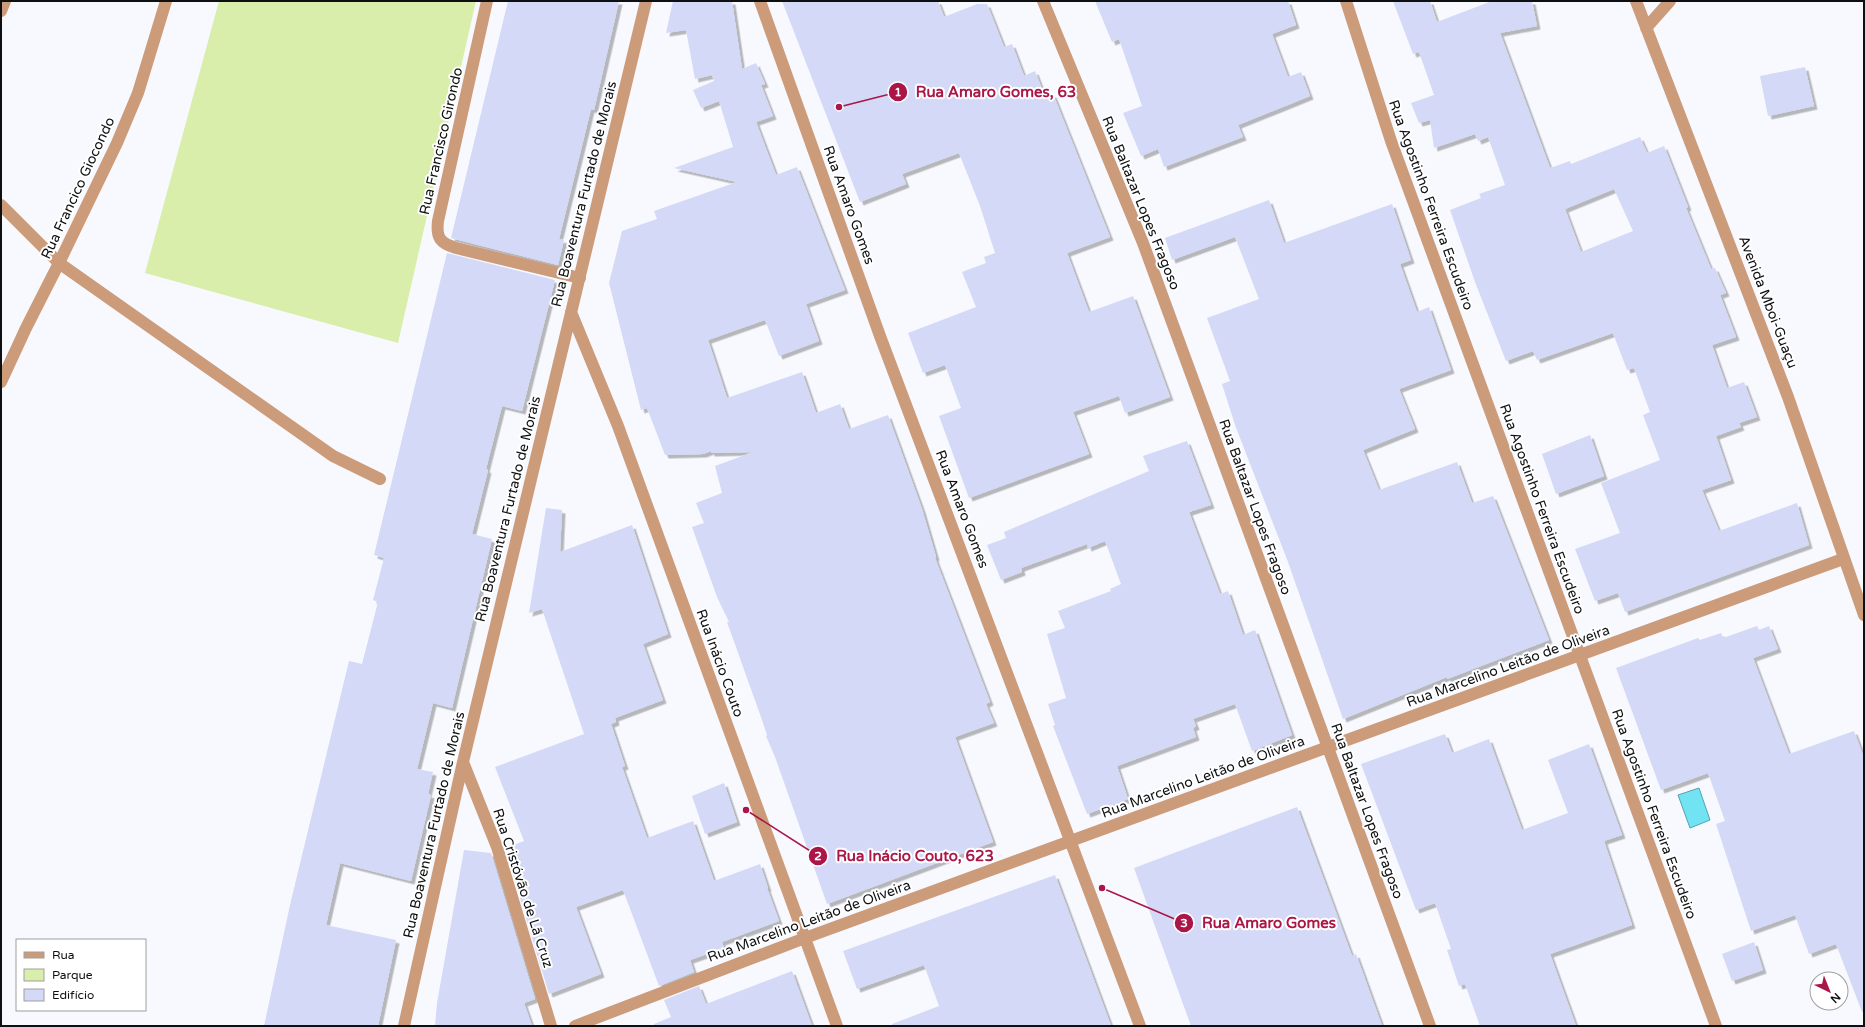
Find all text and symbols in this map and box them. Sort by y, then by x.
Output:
street label: Rua Francisco Girondo [416,66,466,216]
callout: Rua Amaro Gomes, 63 [888,78,1084,105]
street label: Rua Boaventura Furtado de Morais [548,79,620,309]
text: Rua Amaro Gomes, 63 [916,83,1076,101]
text: 1 [894,85,902,99]
street label: Rua Agostinho Ferreira Escudeiro [1385,98,1477,312]
street label: Rua Francico Giocondo [38,114,118,262]
street label: Rua Baltazar Lopes Fragoso [1098,114,1184,292]
street label: Rua Amaro Gomes [820,143,878,267]
street label: Avenida Mboi-Guaçu [1735,233,1801,371]
street label: Rua Boaventura Furtado de Morais [472,394,544,624]
street label: Rua Agostinho Ferreira Escudeiro [1496,402,1588,616]
street label: Rua Baltazar Lopes Fragoso [1215,417,1295,597]
street label: Rua Amaro Gomes [932,448,992,571]
street label: Rua Inácio Couto [693,607,747,719]
street label: Rua Marcelino Leitão de Oliveira [1404,621,1612,711]
street label: Rua Agostinho Ferreira Escudeiro [1608,707,1700,921]
street label: Rua Boaventura Furtado de Morais [400,710,468,940]
street label: Rua Baltazar Lopes Fragoso [1327,721,1407,901]
street label: Rua Marcelino Leitão de Oliveira [1099,732,1307,822]
street label: Rua Cristóvão de Lã Cruz [489,806,557,970]
callout: Rua Inácio Couto, 623 [808,843,1002,870]
text: Rua Inácio Couto, 623 [836,847,994,865]
text: 2 [814,849,822,863]
street label: Rua Marcelino Leitão de Oliveira [705,876,913,966]
callout: Rua Amaro Gomes [1174,910,1344,937]
text: Rua Amaro Gomes [1202,914,1336,932]
text: 3 [1180,916,1188,930]
legend [16,939,146,1011]
text: Rua [52,948,75,962]
text: Parque [52,968,93,982]
north arrow [1809,971,1849,1011]
text: Edifício [52,988,94,1002]
text: N [1828,990,1843,1006]

